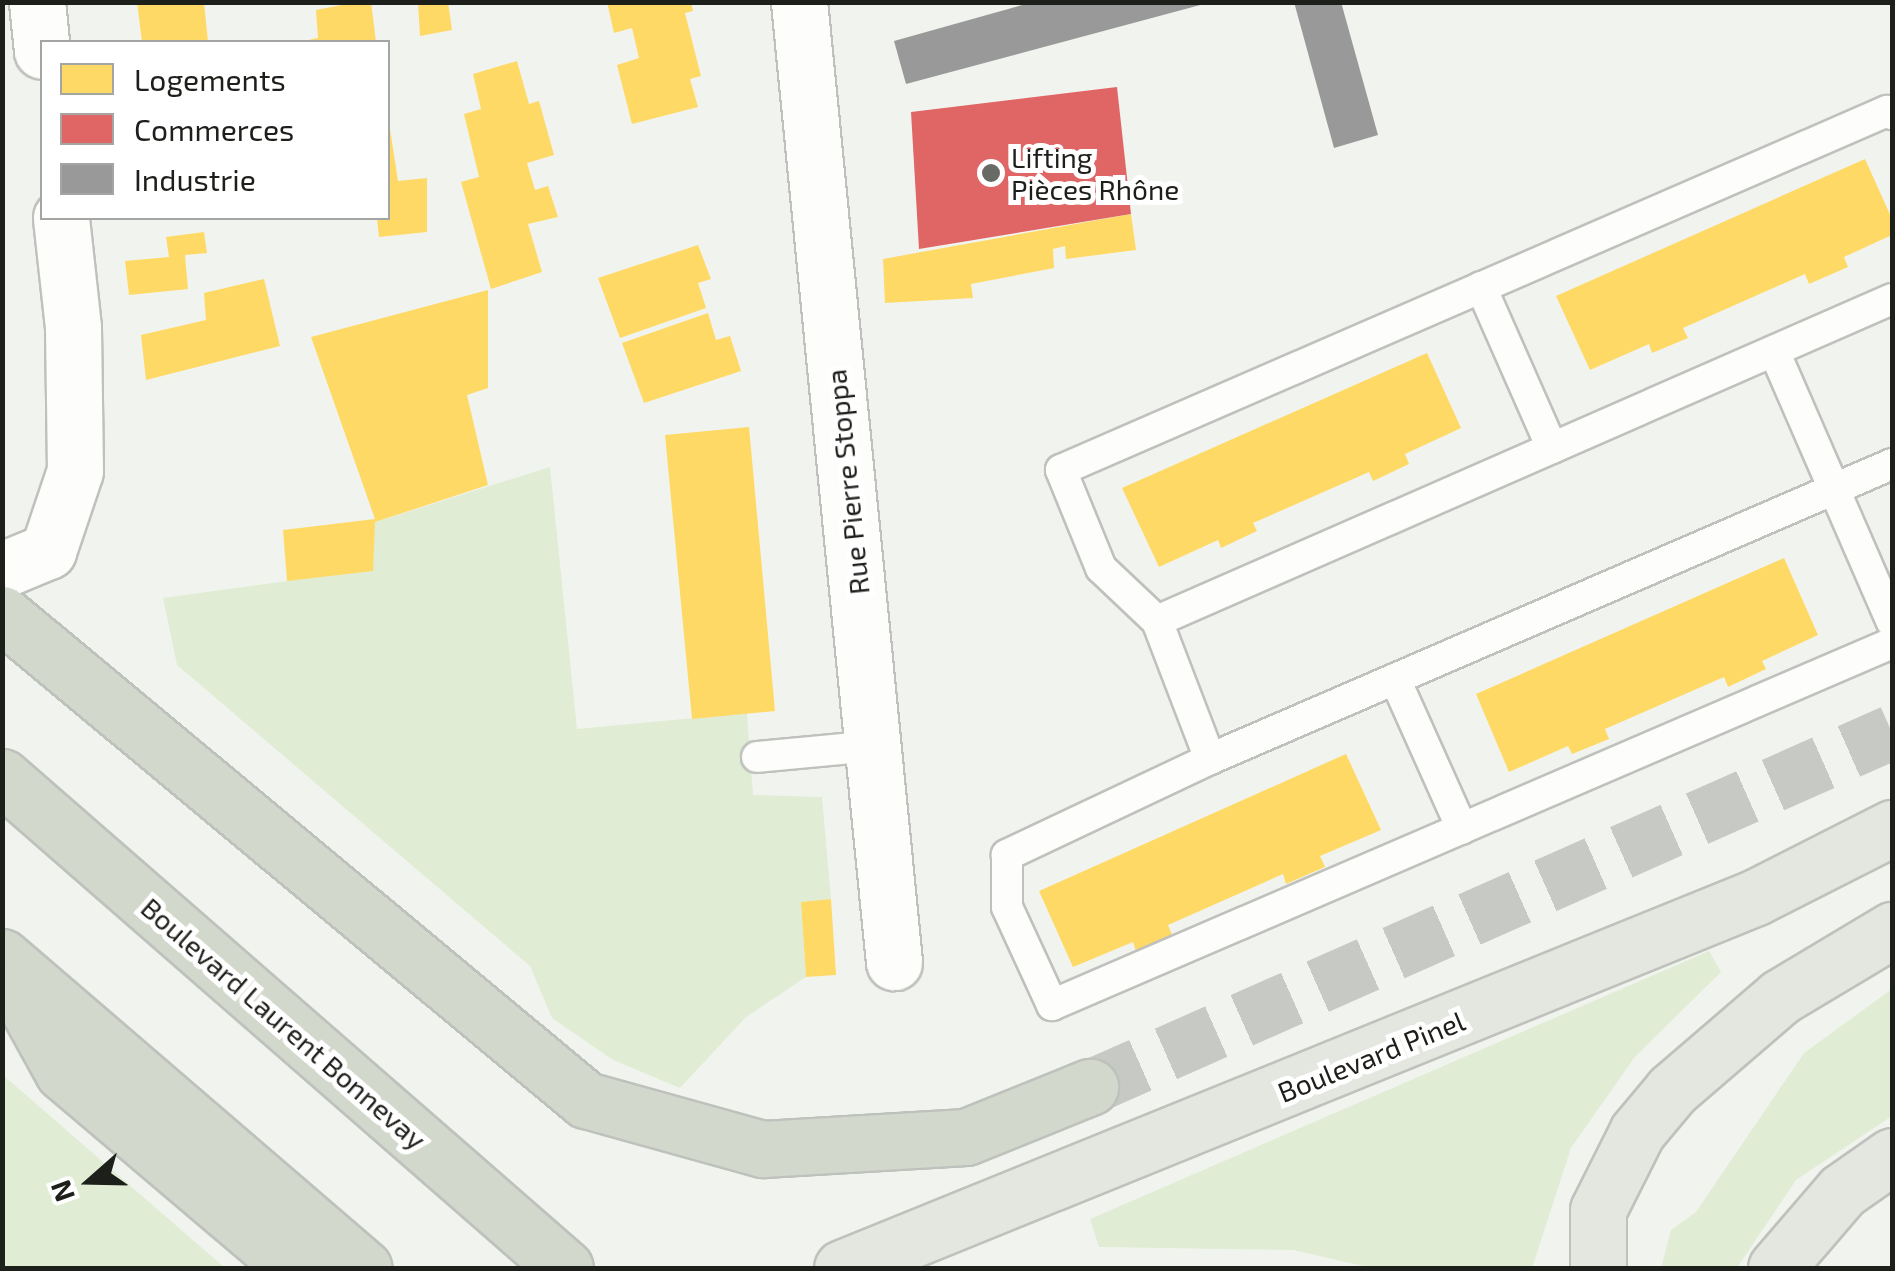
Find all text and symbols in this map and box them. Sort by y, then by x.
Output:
legend [40,40,390,220]
text: Logements [134,61,286,97]
text: Commerces [134,111,294,147]
place label: Lifting Pièces Rhône [1011,140,1179,206]
text: Industrie [134,161,256,197]
marker: Lifting Pièces Rhône [980,162,1002,184]
street label: Rue Pierre Stoppa [818,368,876,596]
street label: Boulevard Laurent Bonnevay [135,890,433,1156]
street label: Boulevard Pinel [1273,1003,1469,1109]
north arrow [40,1131,140,1231]
text: N [42,1176,81,1207]

